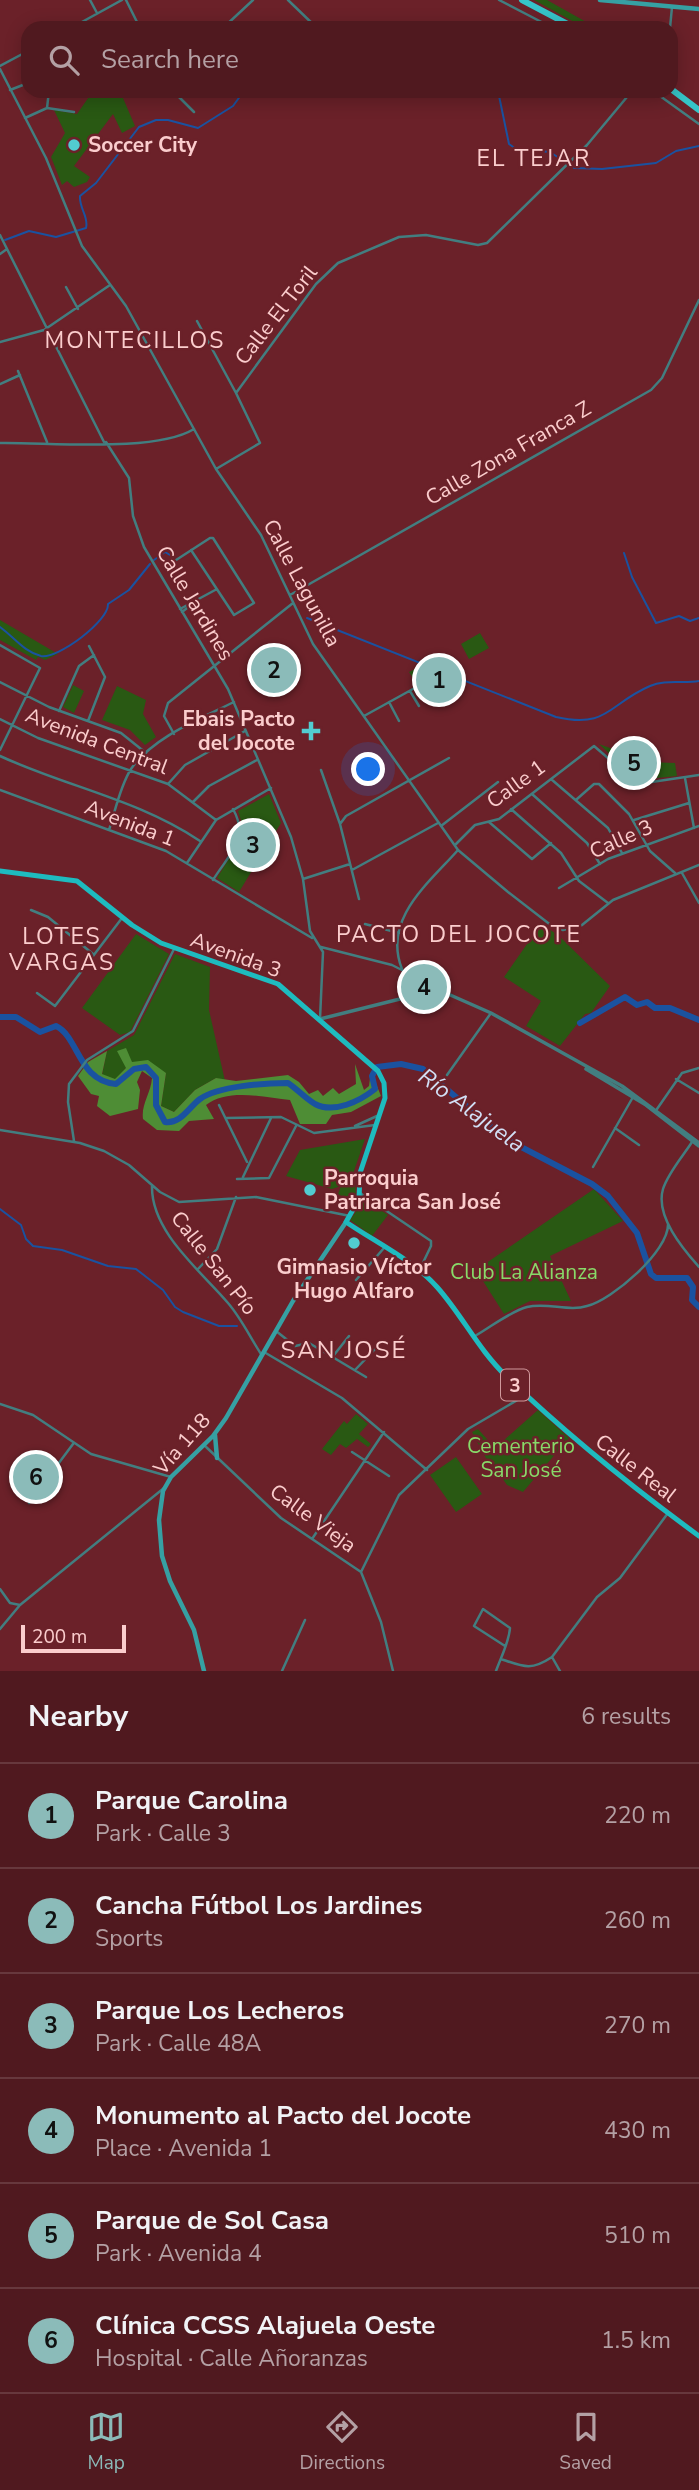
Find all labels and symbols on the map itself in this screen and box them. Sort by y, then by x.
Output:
place label: Soccer City [88,131,198,159]
marker: Soccer City [66,137,82,153]
district label: EL TEJAR [477,143,591,174]
street label: Calle El Toril [228,259,324,371]
district label: MONTECILLOS [45,325,225,356]
street label: Calle Zona Franca Z [420,394,596,512]
street label: Calle Lagunilla [257,514,347,652]
street label: Calle Jardines [150,540,240,666]
pin: 2 [251,644,297,696]
pin: 1 [416,654,462,706]
street label: Avenida Central [22,701,173,781]
place label: Ebais Pacto del Jocote [182,705,295,757]
marker: Ebais Pacto del Jocote [301,721,321,741]
pin: 5 [611,737,657,789]
your location [351,752,385,786]
street label: Calle 1 [481,753,551,815]
street label: Avenida 1 [81,793,179,853]
street label: Calle 3 [585,813,657,865]
pin: 3 [230,819,276,871]
district label: PACTO DEL JOCOTE [336,919,582,950]
district label: LOTES VARGAS [8,921,115,978]
street label: Avenida 3 [187,926,285,984]
pin: 4 [401,961,447,1013]
water label: Río Alajuela [412,1061,531,1160]
place label: Parroquia Patriarca San José [324,1164,501,1216]
marker: Parroquia Patriarca San José [302,1182,318,1198]
street label: Calle San Pío [164,1205,264,1321]
marker: Gimnasio Víctor Hugo Alfaro [346,1235,362,1251]
place label: Gimnasio Víctor Hugo Alfaro [277,1253,432,1305]
park label: Club La Alianza [450,1258,598,1286]
district label: SAN JOSÉ [280,1334,408,1366]
road number: 3 [501,1370,529,1400]
street label: Vía 118 [147,1407,217,1482]
street label: Calle Real [589,1427,683,1509]
park label: Cementerio San José [467,1432,575,1484]
pin: 6 [13,1451,59,1503]
street label: Calle Vieja [264,1477,362,1559]
scale bar [21,1622,126,1654]

